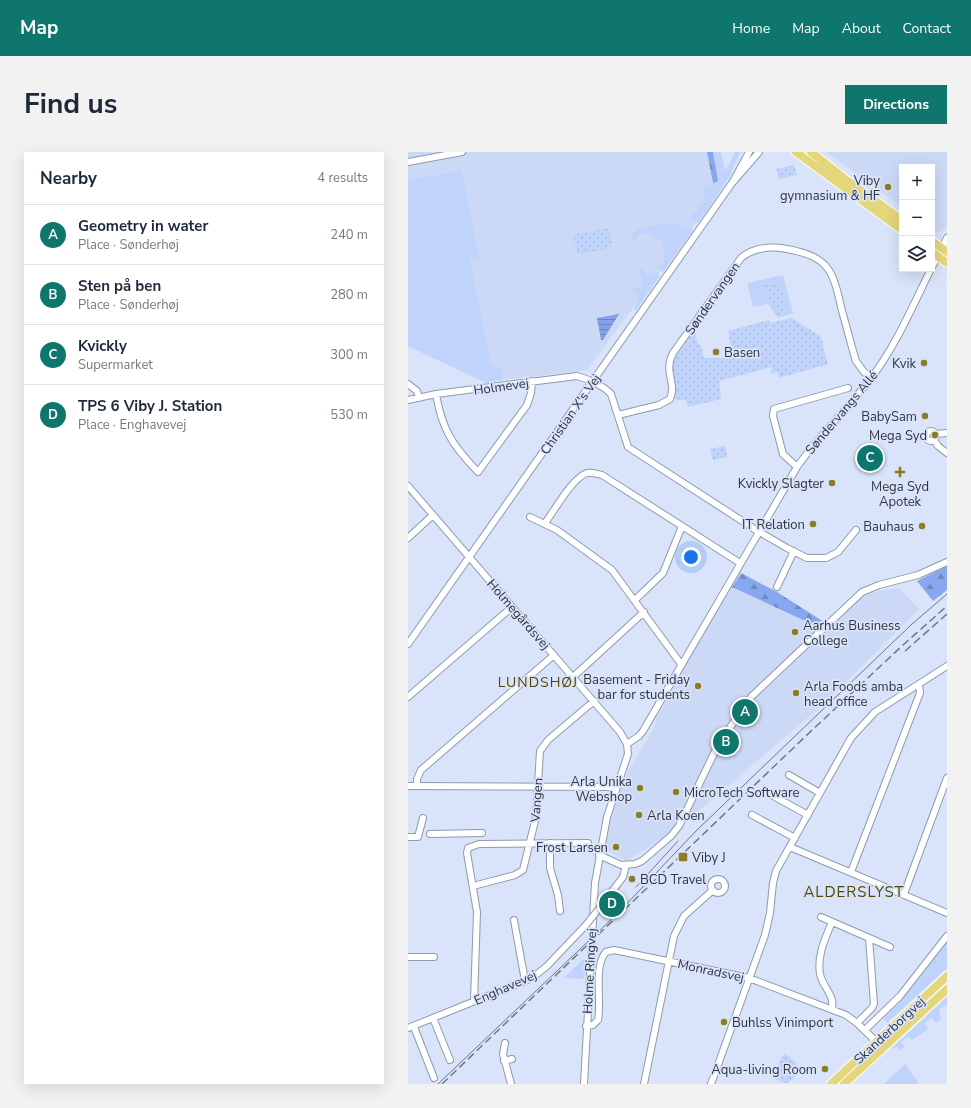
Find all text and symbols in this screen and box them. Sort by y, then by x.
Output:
text: Map [20,15,58,41]
text: Home [732,19,770,38]
text: Map [792,19,820,38]
text: About [842,19,881,38]
text: Contact [903,19,951,38]
text: Find us [24,85,118,123]
button: Directions [845,85,947,124]
map controls [899,164,935,272]
button: + [899,164,935,200]
text: Nearby [40,167,97,190]
text: 4 results [317,169,368,187]
place label: Viby gymnasium & HF [780,172,880,205]
marker: Viby gymnasium & HF [883,182,893,192]
button: − [899,200,935,236]
text: Geometry in water [78,216,208,236]
text: A [48,226,58,244]
text: 240 m [330,226,368,244]
text: Place · Sønderhøj [78,236,179,254]
button: layers [899,236,935,272]
street label: Søndervangen [681,259,745,339]
text: Sten på ben [78,276,161,296]
text: B [49,286,57,304]
text: 280 m [330,286,368,304]
text: Place · Sønderhøj [78,296,179,314]
text: Kvickly [78,336,127,356]
place label: Basen [724,344,760,362]
text: C [49,346,57,364]
text: 300 m [330,346,368,364]
marker: Basen [711,347,721,357]
place label: Kvik [892,355,916,373]
text: Supermarket [78,356,153,374]
marker: Kvik [919,358,929,368]
street label: Søndervangs Allé [801,367,882,458]
street label: Christian X's Vej [536,371,605,458]
street label: Holmevej [472,374,530,400]
text: TPS 6 Viby J. Station [78,396,222,416]
text: D [48,406,58,424]
text: 530 m [330,406,368,424]
place label: BabySam [861,408,917,426]
marker: BabySam [920,411,930,421]
text: Place · Enghavevej [78,416,186,434]
place label: Mega Syd [869,427,927,445]
marker: Mega Syd [930,430,940,440]
pin: C [857,443,883,473]
marker: Mega Syd Apotek [895,467,905,477]
place label: Kvickly Slagter [738,475,824,493]
marker: Kvickly Slagter [827,478,837,488]
place label: Mega Syd Apotek [871,478,929,511]
place label: IT Relation [742,516,805,534]
place label: Bauhaus [863,518,914,536]
marker: IT Relation [808,519,818,529]
marker: Bauhaus [917,521,927,531]
your location [681,547,701,567]
street label: Holmegårdsvej [482,575,554,654]
place label: Aarhus Business College [803,617,900,650]
marker: Aarhus Business College [790,627,800,637]
place label: Basement - Friday bar for students [583,671,690,704]
district label: LUNDSHØJ [498,673,578,692]
place label: Arla Foods amba head office [804,678,903,711]
marker: Basement - Friday bar for students [693,681,703,691]
marker: Arla Foods amba head office [791,688,801,698]
pin: A [732,697,758,727]
pin: B [713,727,739,757]
place label: Arla Unika Webshop [571,773,632,806]
street label: Vangen [526,777,548,824]
marker: Arla Unika Webshop [635,783,645,793]
place label: MicroTech Software [684,784,800,802]
marker: MicroTech Software [671,787,681,797]
place label: Arla Koen [647,807,705,825]
marker: Arla Koen [634,810,644,820]
place label: Frost Larsen [536,839,608,857]
marker: Frost Larsen [611,842,621,852]
place label: Viby J [691,849,726,867]
marker: Viby J [677,851,689,863]
place label: BCD Travel [640,871,706,889]
marker: BCD Travel [627,874,637,884]
district label: ALDERSLYST [803,882,905,902]
pin: D [599,889,625,919]
street label: Holme Ringvej [579,928,601,1014]
street label: Monradsvej [676,955,746,987]
street label: Enghavevej [471,966,540,1010]
street label: Skanderborgvej [850,993,929,1068]
place label: Buhlss Vinimport [732,1014,833,1032]
marker: Buhlss Vinimport [719,1017,729,1027]
place label: Aqua-living Room [711,1061,817,1079]
marker: Aqua-living Room [820,1064,830,1074]

